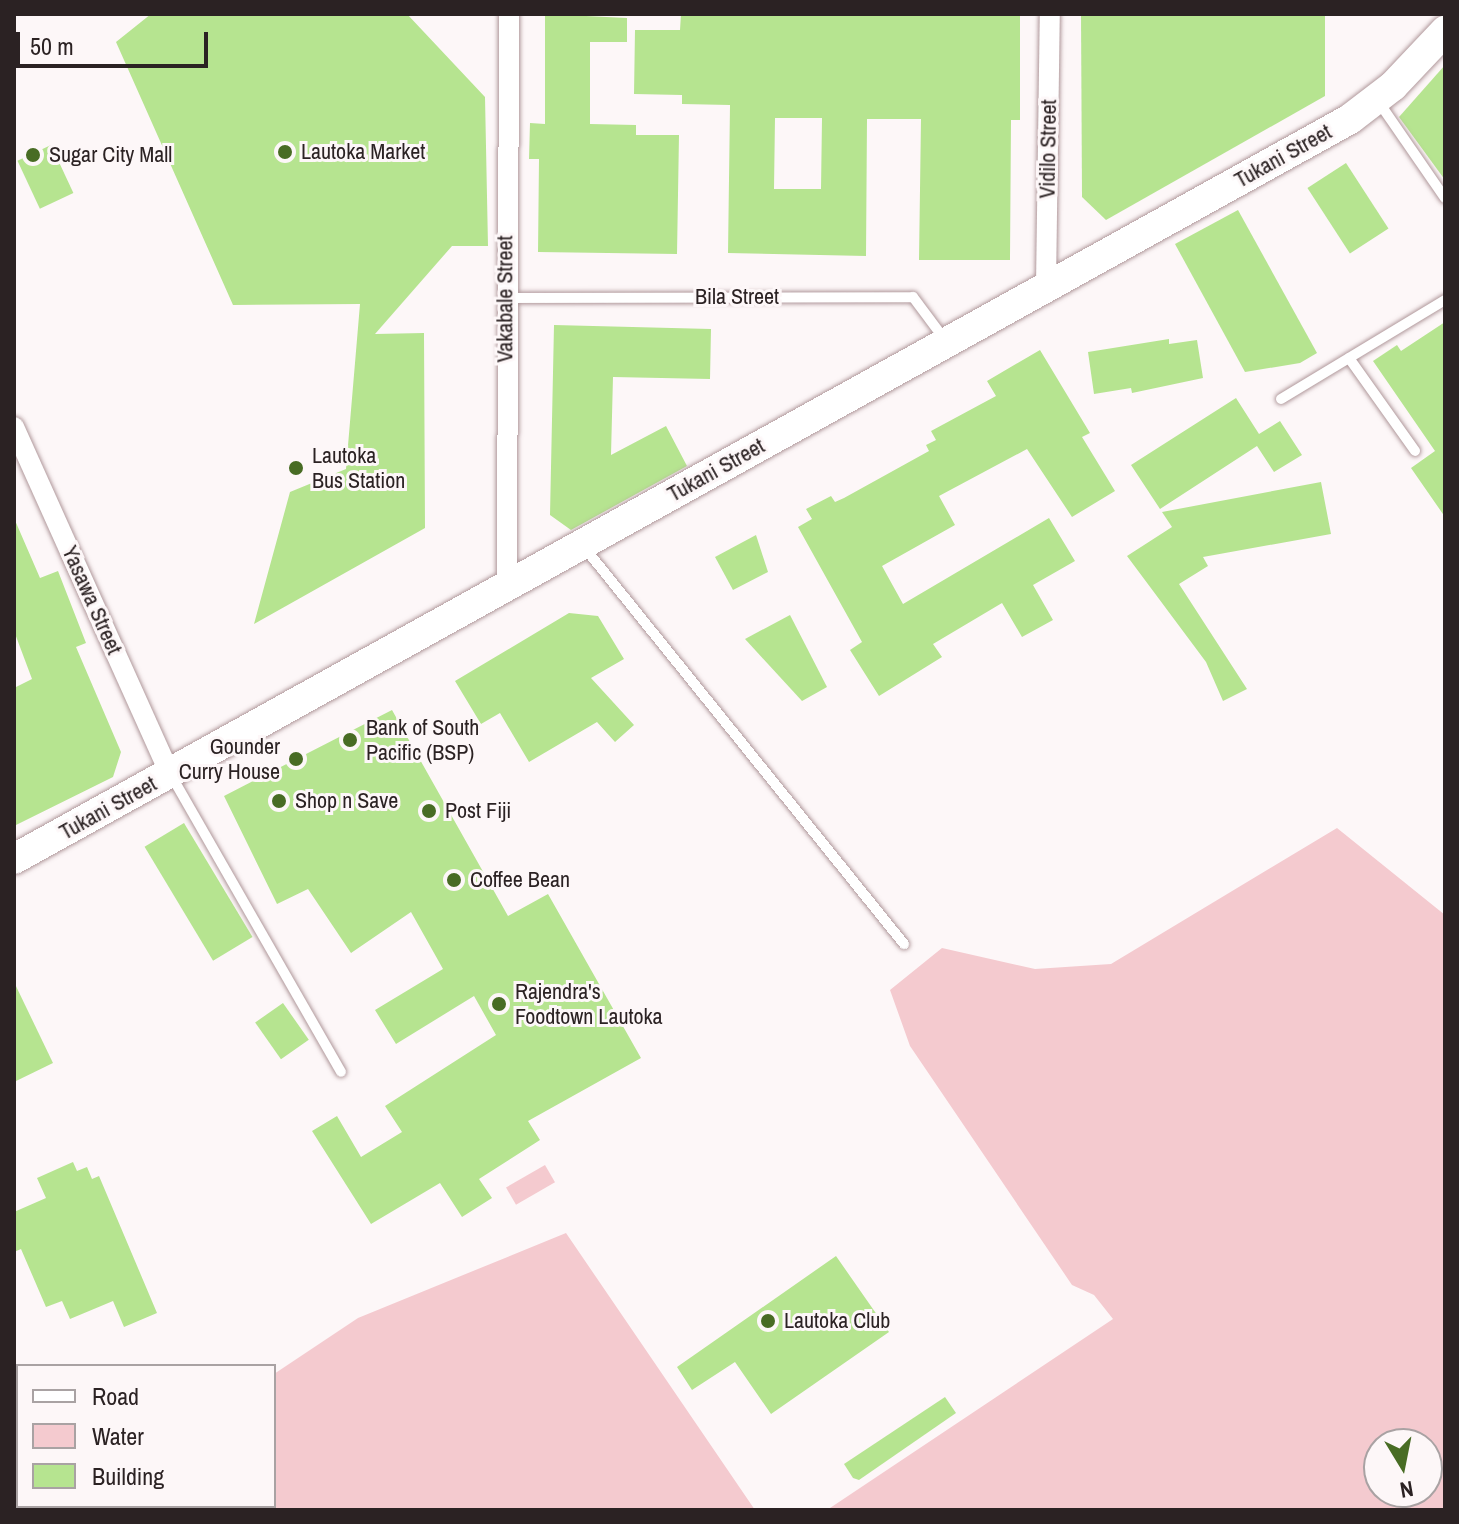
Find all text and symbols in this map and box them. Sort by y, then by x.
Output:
scale bar [20,16,212,66]
text: 50 m [30,30,74,62]
street label: Vidilo Street [1034,99,1062,199]
street label: Tukani Street [1230,119,1336,193]
place label: Lautoka Market [301,139,425,165]
place label: Sugar City Mall [49,142,172,168]
marker: Lautoka Market [276,143,294,161]
marker: Sugar City Mall [24,146,42,164]
street label: Vakabale Street [492,235,518,363]
street label: Bila Street [695,284,779,310]
street label: Tukani Street [663,433,769,507]
place label: Lautoka Bus Station [312,442,405,494]
marker: Lautoka Bus Station [287,459,305,477]
street label: Yasawa Street [56,542,128,658]
place label: Bank of South Pacific (BSP) [366,714,479,766]
marker: Bank of South Pacific (BSP) [341,731,359,749]
place label: Gounder Curry House [179,733,280,784]
marker: Gounder Curry House [287,750,305,768]
street label: Tukani Street [55,771,161,845]
place label: Shop n Save [295,788,398,814]
marker: Shop n Save [270,792,288,810]
place label: Post Fiji [445,798,511,824]
marker: Post Fiji [420,802,438,820]
place label: Coffee Bean [470,867,570,893]
marker: Coffee Bean [445,871,463,889]
place label: Rajendra's Foodtown Lautoka [515,978,663,1030]
marker: Rajendra's Foodtown Lautoka [490,995,508,1013]
place label: Lautoka Club [784,1308,890,1334]
marker: Lautoka Club [759,1312,777,1330]
legend [16,1364,276,1508]
text: Road [92,1380,139,1412]
text: Water [92,1420,144,1452]
north arrow [1363,1428,1443,1508]
text: Building [92,1460,164,1492]
text: N [1398,1474,1416,1506]

